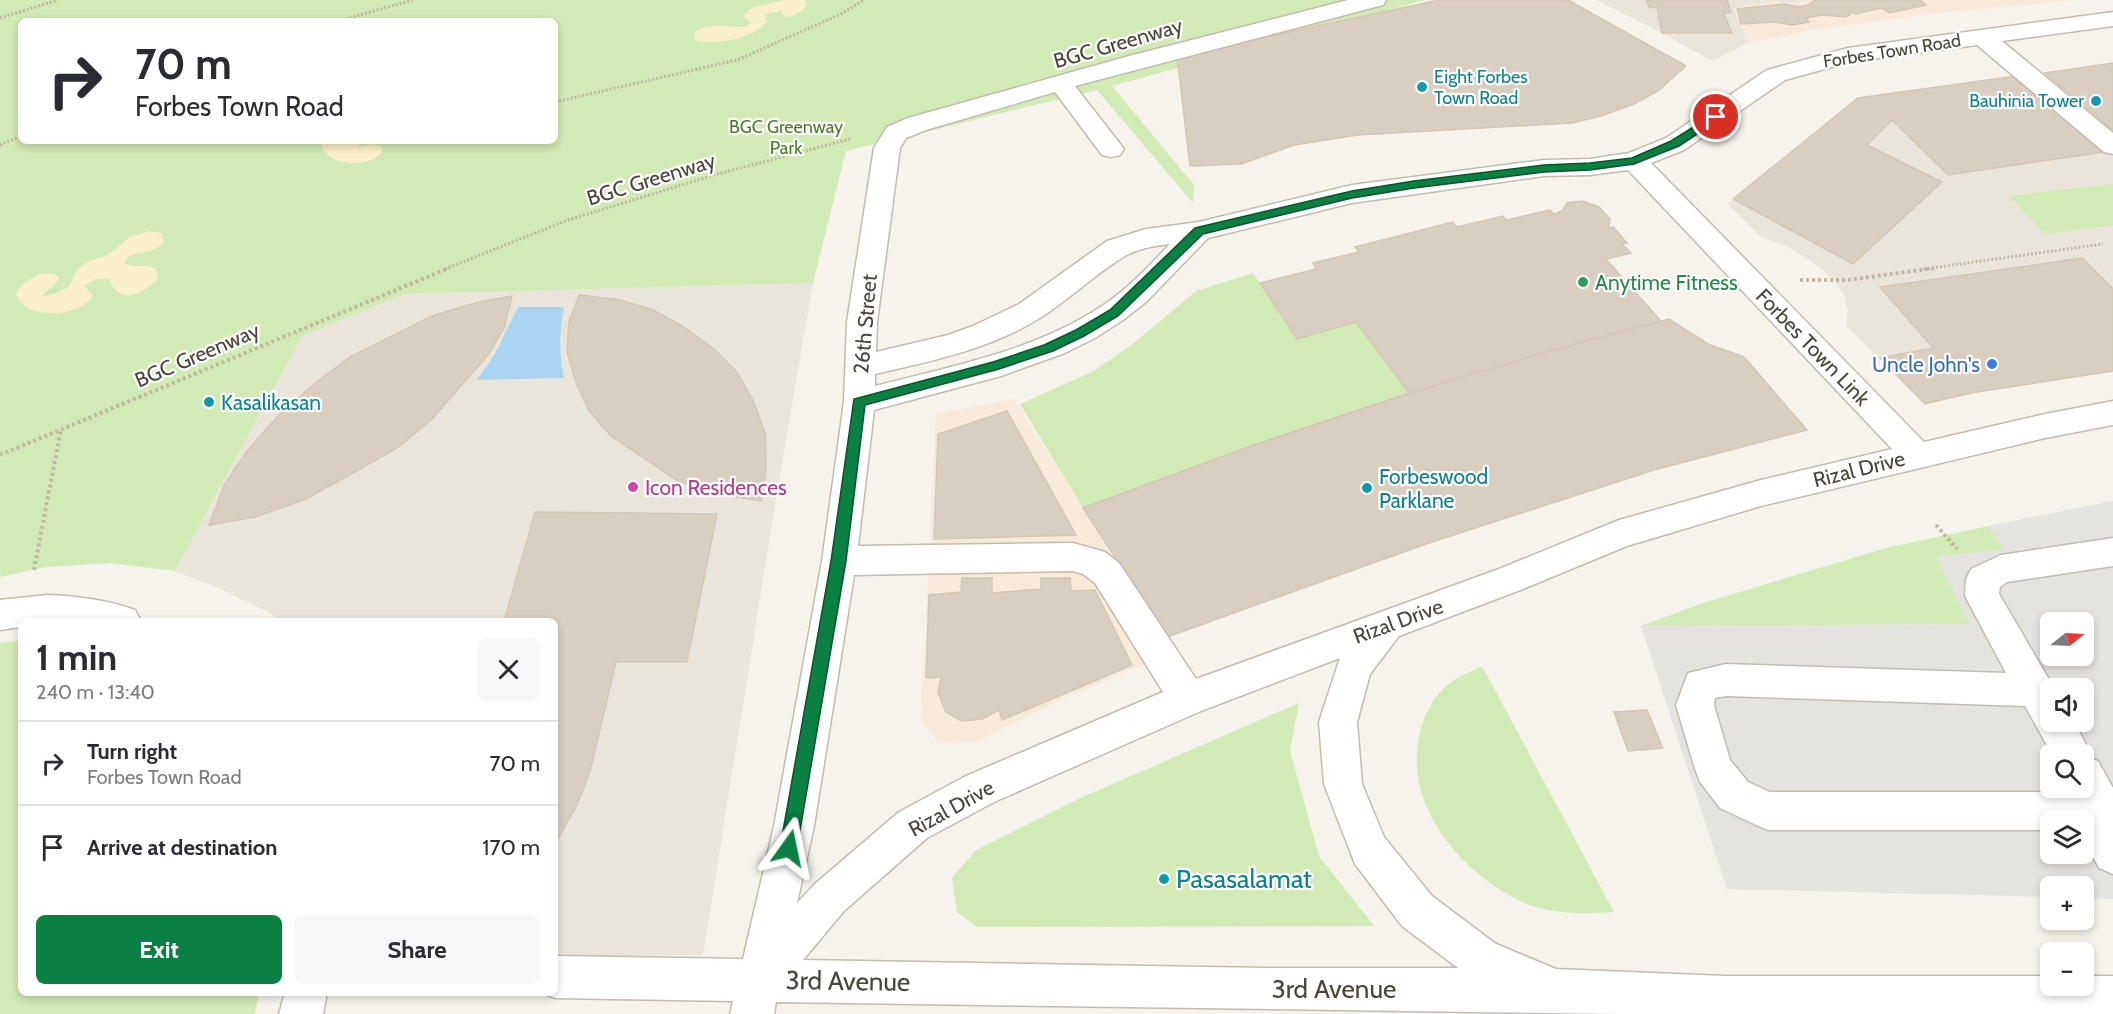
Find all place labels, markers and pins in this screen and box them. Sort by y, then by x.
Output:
place label: Eight Forbes Town Road [1434,66,1528,109]
marker: Eight Forbes Town Road [1415,80,1429,94]
place label: Bauhinia Tower [1969,90,2084,112]
pin [1690,91,1741,142]
marker: Bauhinia Tower [2089,94,2103,108]
place label: Anytime Fitness [1595,270,1738,295]
marker: Anytime Fitness [1576,275,1590,289]
place label: Uncle John's [1872,352,1980,377]
marker: Uncle John's [1985,357,1999,371]
place label: Kasalikasan [221,390,321,415]
marker: Kasalikasan [202,395,216,409]
place label: Forbeswood Parklane [1379,464,1488,513]
place label: Icon Residences [645,475,787,500]
marker: Icon Residences [626,480,640,494]
marker: Forbeswood Parklane [1360,481,1374,495]
place label: Pasasalamat [1176,863,1312,895]
marker: Pasasalamat [1157,872,1171,886]

